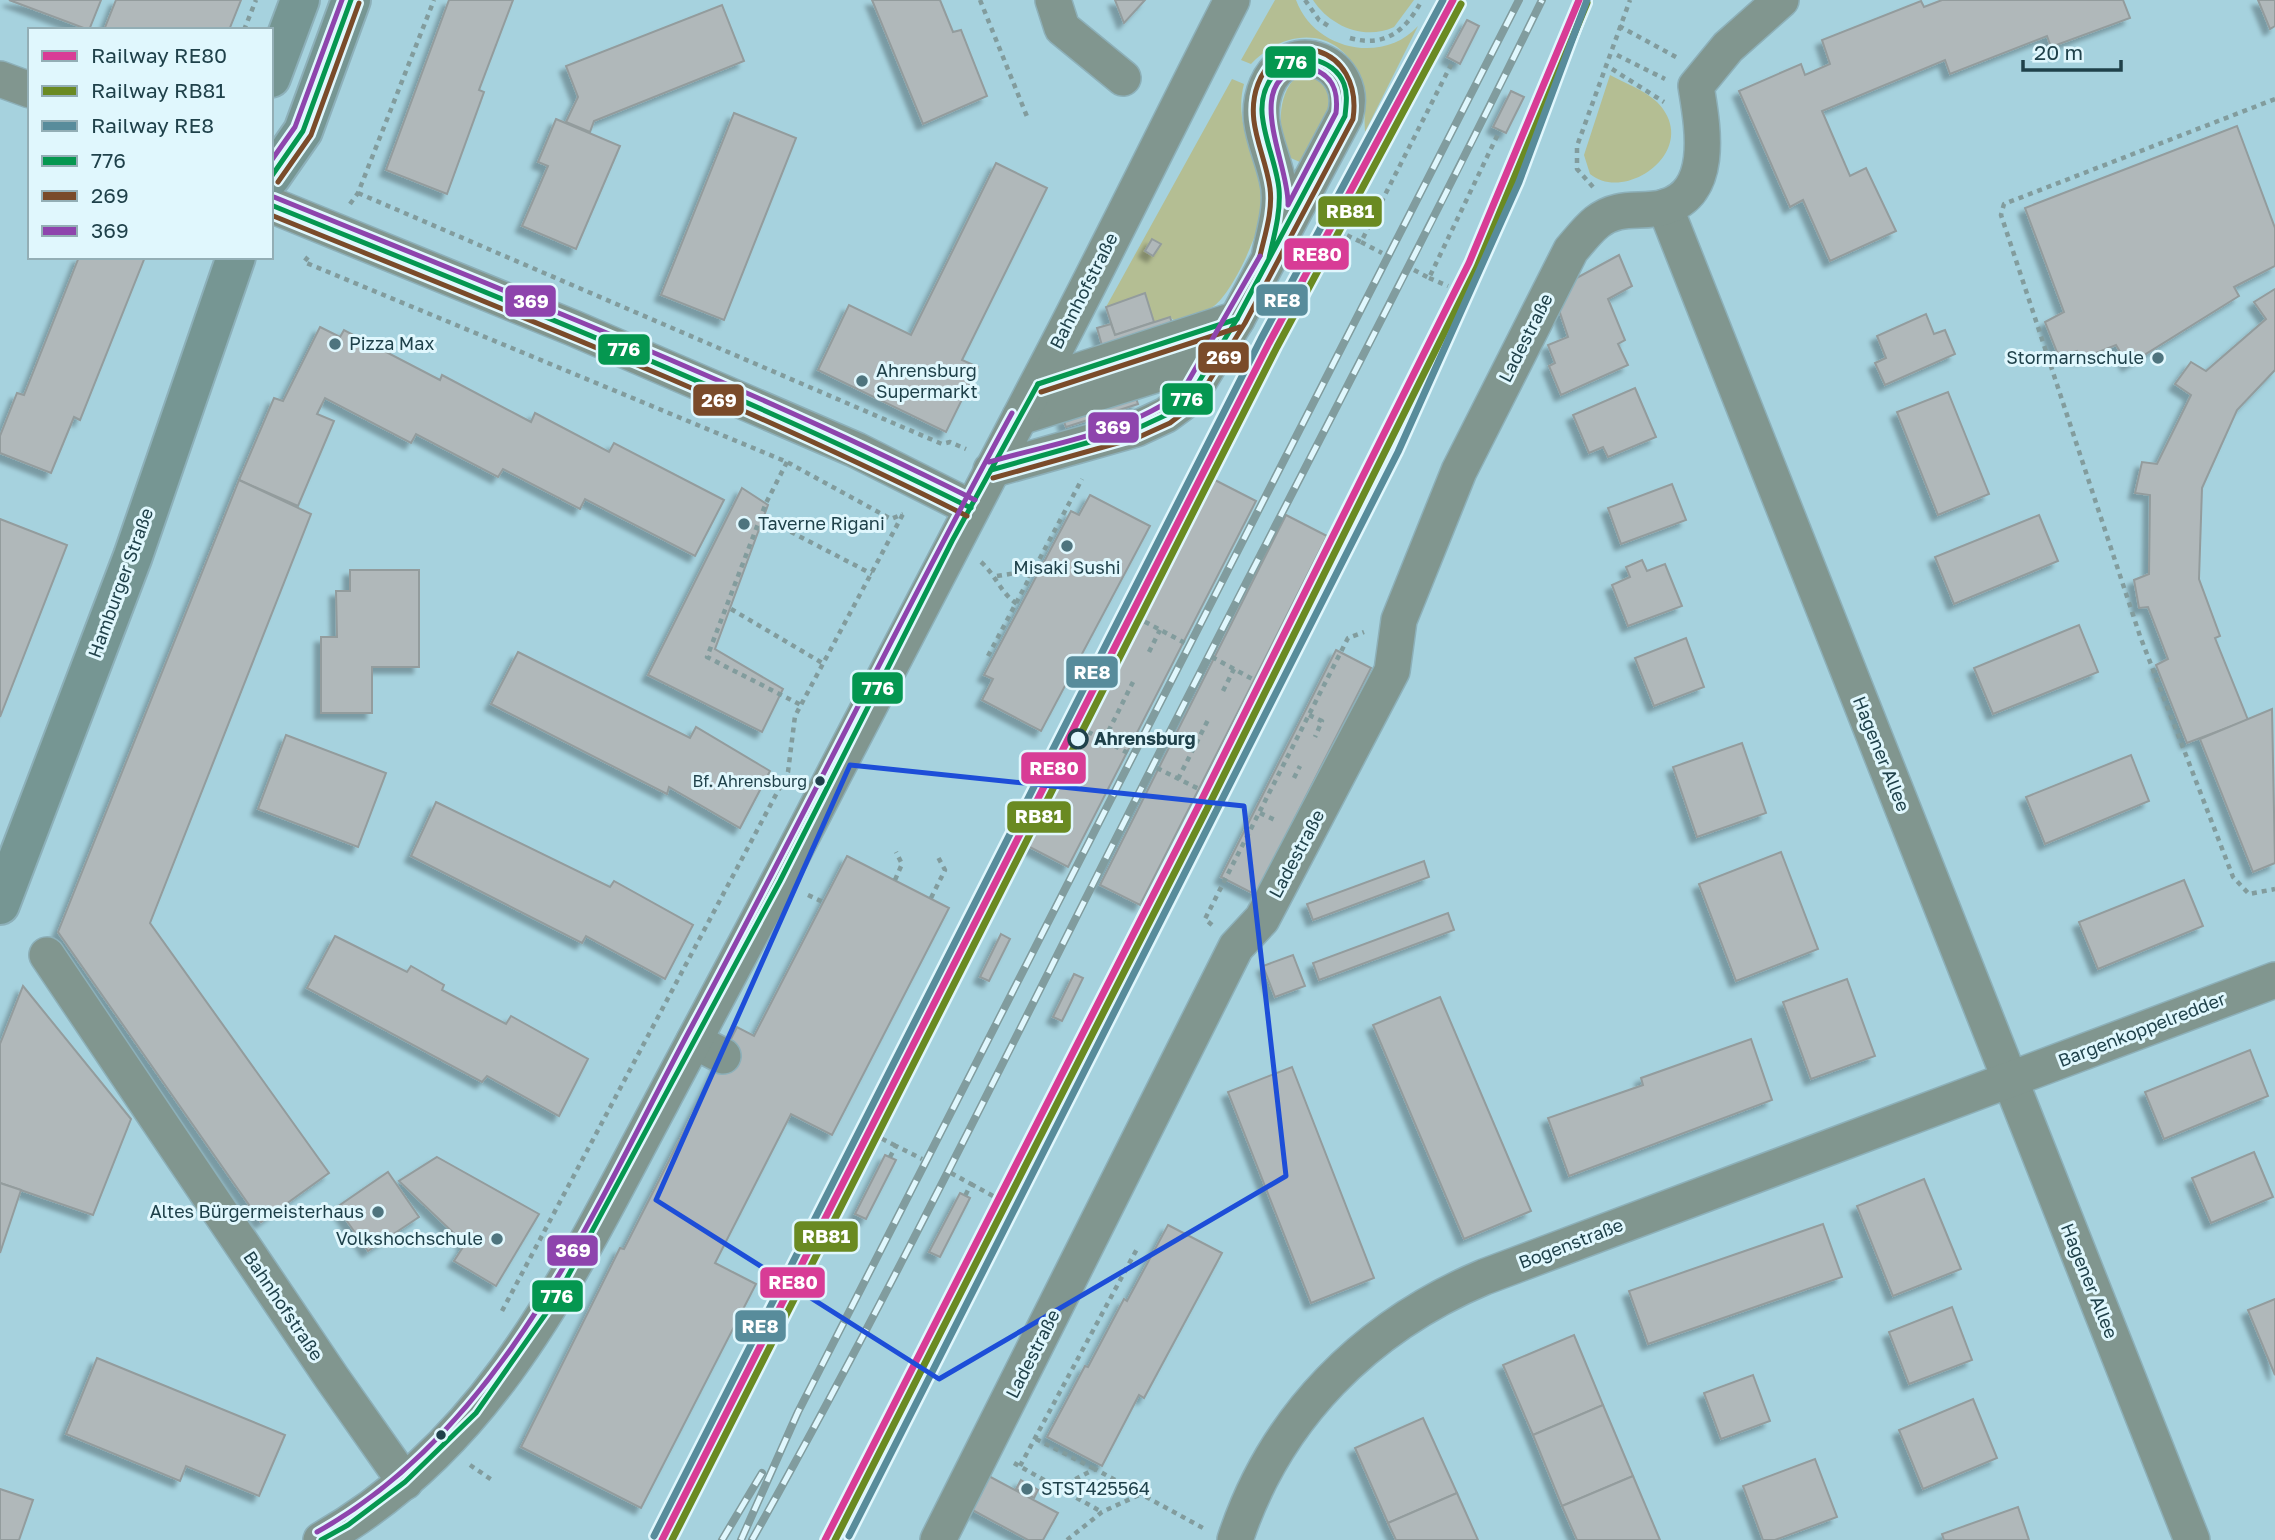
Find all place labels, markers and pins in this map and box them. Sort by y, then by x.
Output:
place label: Pizza Max [349,332,434,354]
marker: Pizza Max [327,336,343,352]
place label: Stormarnschule [2006,346,2144,368]
marker: Stormarnschule [2150,350,2166,366]
place label: Ahrensburg Supermarkt [876,359,978,402]
marker: Ahrensburg Supermarkt [854,373,870,389]
place label: Taverne Rigani [758,512,885,534]
marker: Taverne Rigani [736,516,752,532]
marker: Misaki Sushi [1059,538,1075,554]
place label: Misaki Sushi [1013,556,1121,578]
place label: Ahrensburg [1094,727,1196,749]
marker: Ahrensburg [1068,729,1088,749]
place label: Bf. Ahrensburg [693,771,807,791]
marker: Bf. Ahrensburg [813,774,827,788]
place label: Altes Bürgermeisterhaus [150,1200,364,1222]
marker: Altes Bürgermeisterhaus [370,1204,386,1220]
place label: Volkshochschule [336,1227,483,1249]
marker: Volkshochschule [489,1231,505,1247]
unlabelled marker [434,1428,448,1442]
place label: STST425564 [1041,1477,1150,1499]
marker: STST425564 [1019,1481,1035,1497]

